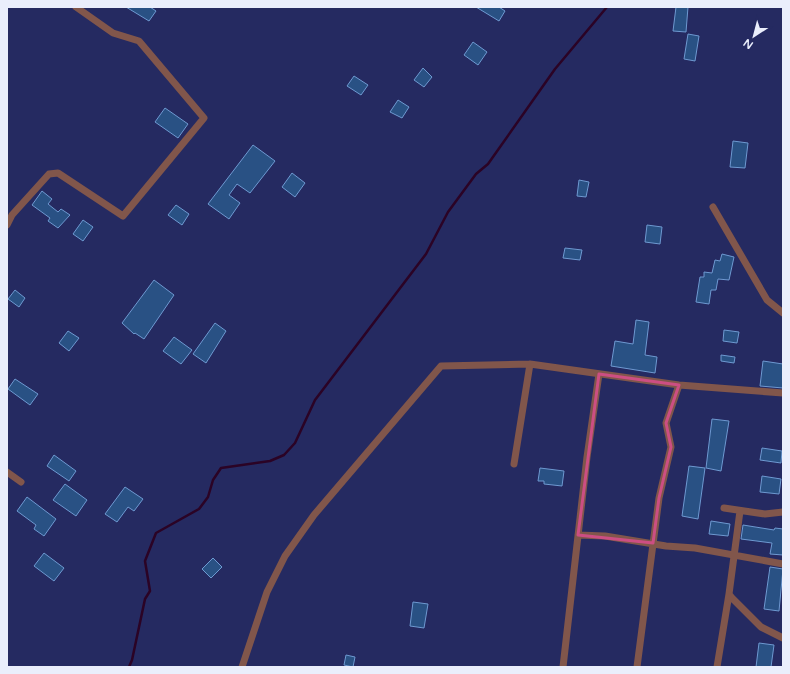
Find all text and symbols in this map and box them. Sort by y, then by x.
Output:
north arrow [734,16,774,56]
text: N [741,36,756,52]

